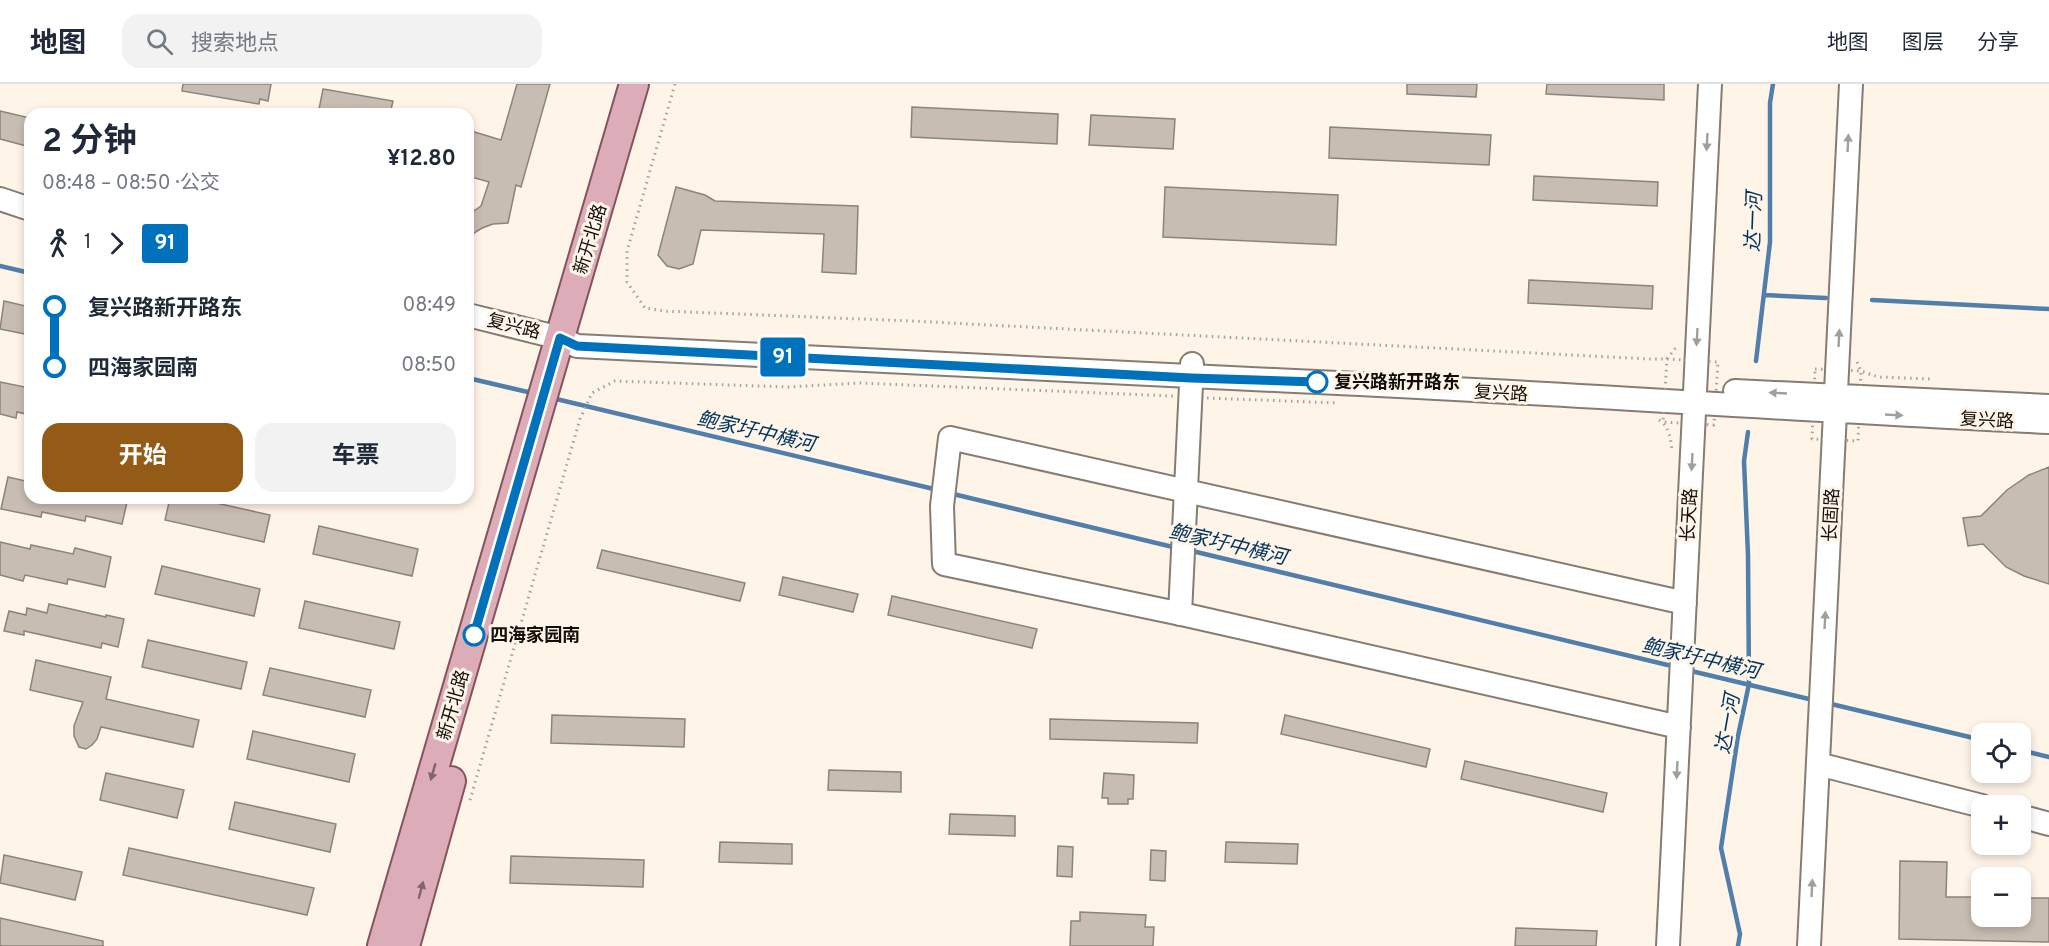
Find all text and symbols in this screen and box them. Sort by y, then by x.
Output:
search box [122,14,542,68]
icon: search [143,25,176,58]
text: 地图 [30,27,86,63]
text: 地图 [1827,30,1869,57]
text: 图层 [1902,30,1944,57]
text: 分享 [1977,30,2019,57]
text: 搜索地点 [191,31,279,58]
text: 2 分钟 [42,122,136,164]
one-way arrow [1702,133,1711,152]
one-way arrow [1844,133,1853,152]
text: ¥12.80 [387,146,456,173]
text: 08:48 – 08:50 · 公交 [42,171,220,197]
water label: 达一河 [1741,188,1769,253]
street label: 新开北路 [570,202,613,277]
icon: walk [42,227,75,260]
icon: forward [100,227,133,260]
text: 1 [84,230,91,256]
text: 91 [154,230,176,257]
text: 08:49 [402,293,456,319]
text: 复兴路新开路东 [88,296,242,323]
street label: 复兴路 [485,310,543,345]
one-way arrow [1693,328,1702,347]
one-way arrow [1835,328,1844,347]
line badge: 91 [756,338,810,376]
text: 91 [772,344,794,371]
text: 08:50 [401,353,456,379]
text: 四海家园南 [88,356,198,383]
marker: 复兴路新开路东 [1306,371,1328,393]
place label: 复兴路新开路东 [1334,372,1460,395]
street label: 复兴路 [1473,382,1528,407]
one-way arrow [1769,388,1788,397]
water label: 鲍家圩中横河 [694,407,821,460]
street label: 复兴路 [1959,409,2014,434]
one-way arrow [1884,411,1903,420]
button: 开始 [42,423,243,492]
button: 车票 [255,423,456,492]
one-way arrow [1687,452,1696,471]
street label: 长天路 [1678,488,1703,543]
street label: 长固路 [1820,488,1845,543]
water label: 鲍家圩中横河 [1166,520,1293,573]
one-way arrow [1821,611,1830,630]
marker: 四海家园南 [463,624,485,646]
place label: 四海家园南 [490,625,580,648]
water label: 鲍家圩中横河 [1639,634,1766,687]
street label: 新开北路 [433,668,475,743]
water label: 达一河 [1711,689,1748,756]
map controls [1971,723,2031,927]
button: locate [1971,723,2031,783]
one-way arrow [1672,760,1681,779]
one-way arrow [428,763,437,781]
button: + [1971,795,2031,855]
button: − [1971,867,2031,927]
one-way arrow [1807,878,1816,897]
one-way arrow [417,880,426,898]

